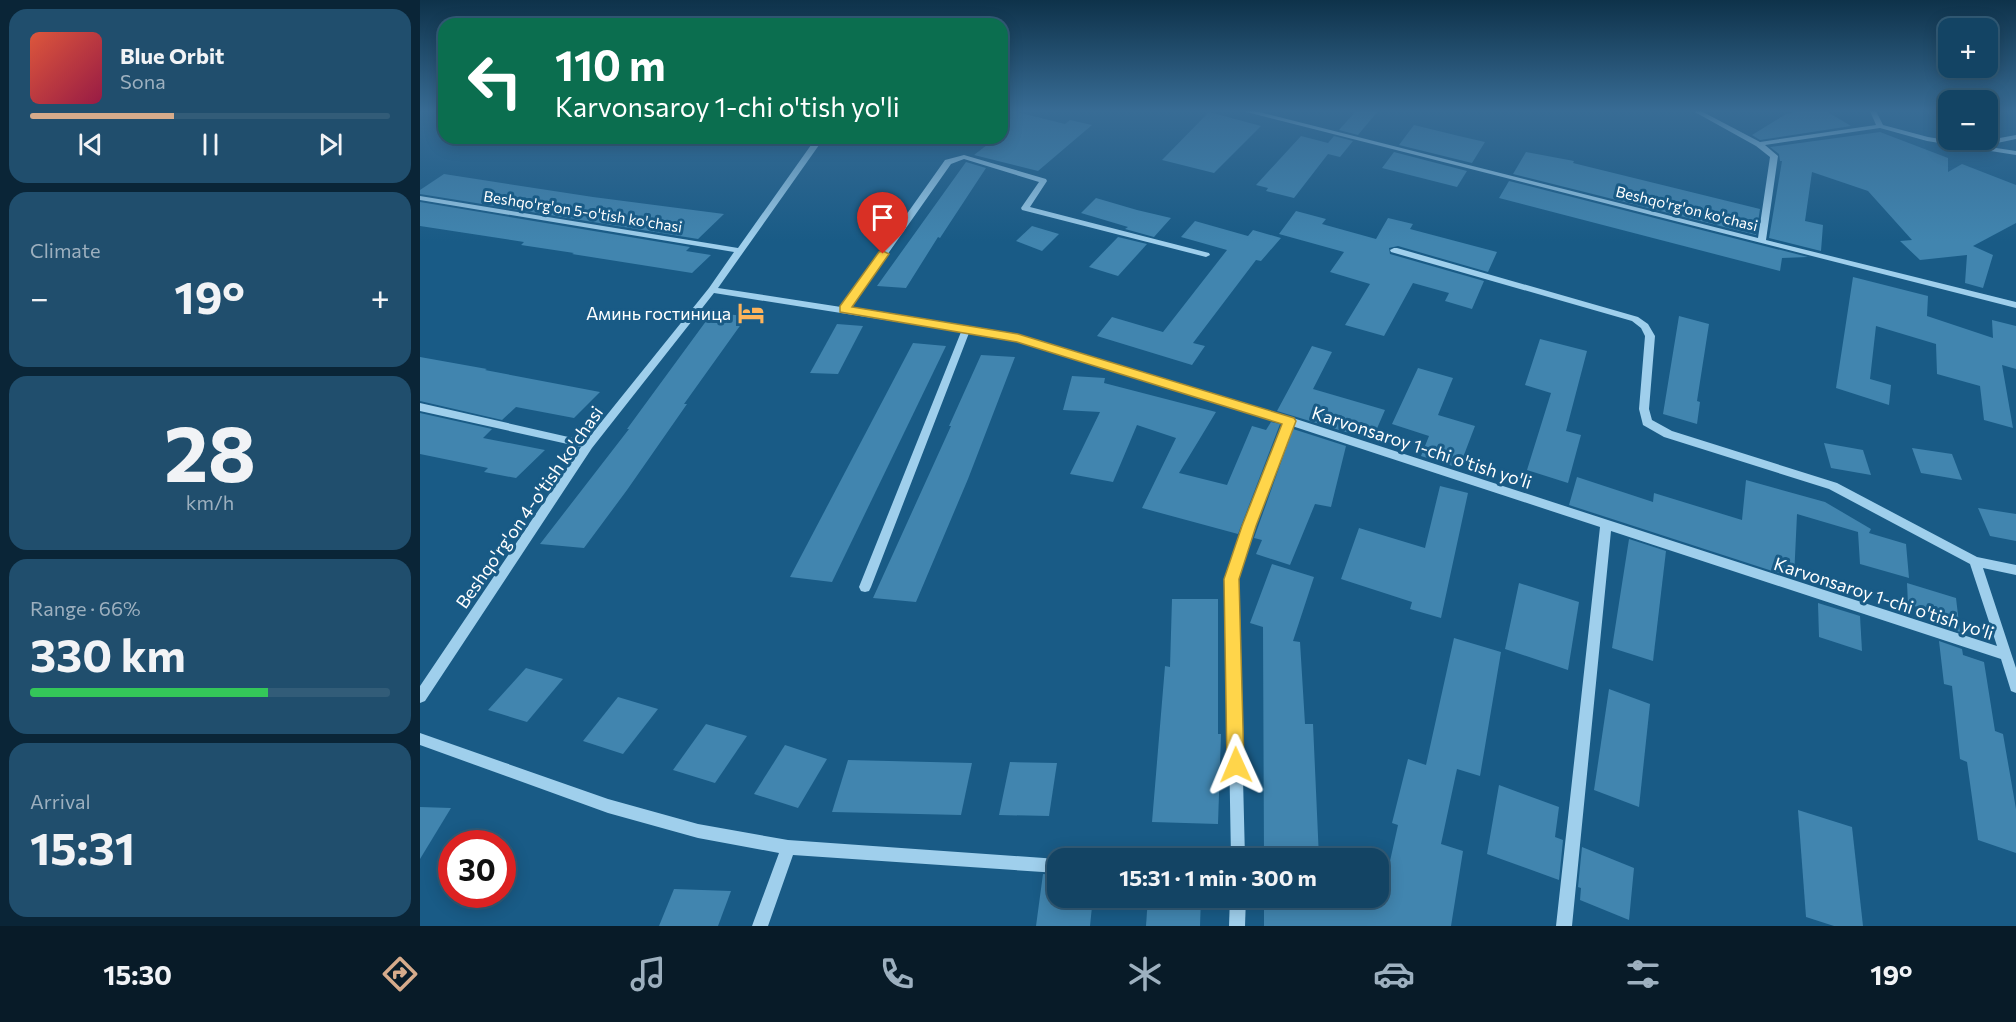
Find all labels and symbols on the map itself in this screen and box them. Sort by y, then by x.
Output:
street label: Beshqo'rg'on ko'chasi [1614,182,1760,234]
street label: Beshqo'rg'on 5-o'tish ko'chasi [482,186,684,236]
pin [857,192,908,254]
hotel icon: Аминь гостиница [736,298,766,328]
place label: Аминь гостиница [586,302,731,324]
street label: Karvonsaroy 1-chi o'tish yo'li [1309,401,1535,493]
street label: Beshqo'rg'on 4-o'tish ko'chasi [451,402,607,612]
street label: Karvonsaroy 1-chi o'tish yo'li [1771,552,1997,644]
position arrow [1204,733,1268,797]
speed limit sign: 30 [438,830,516,908]

